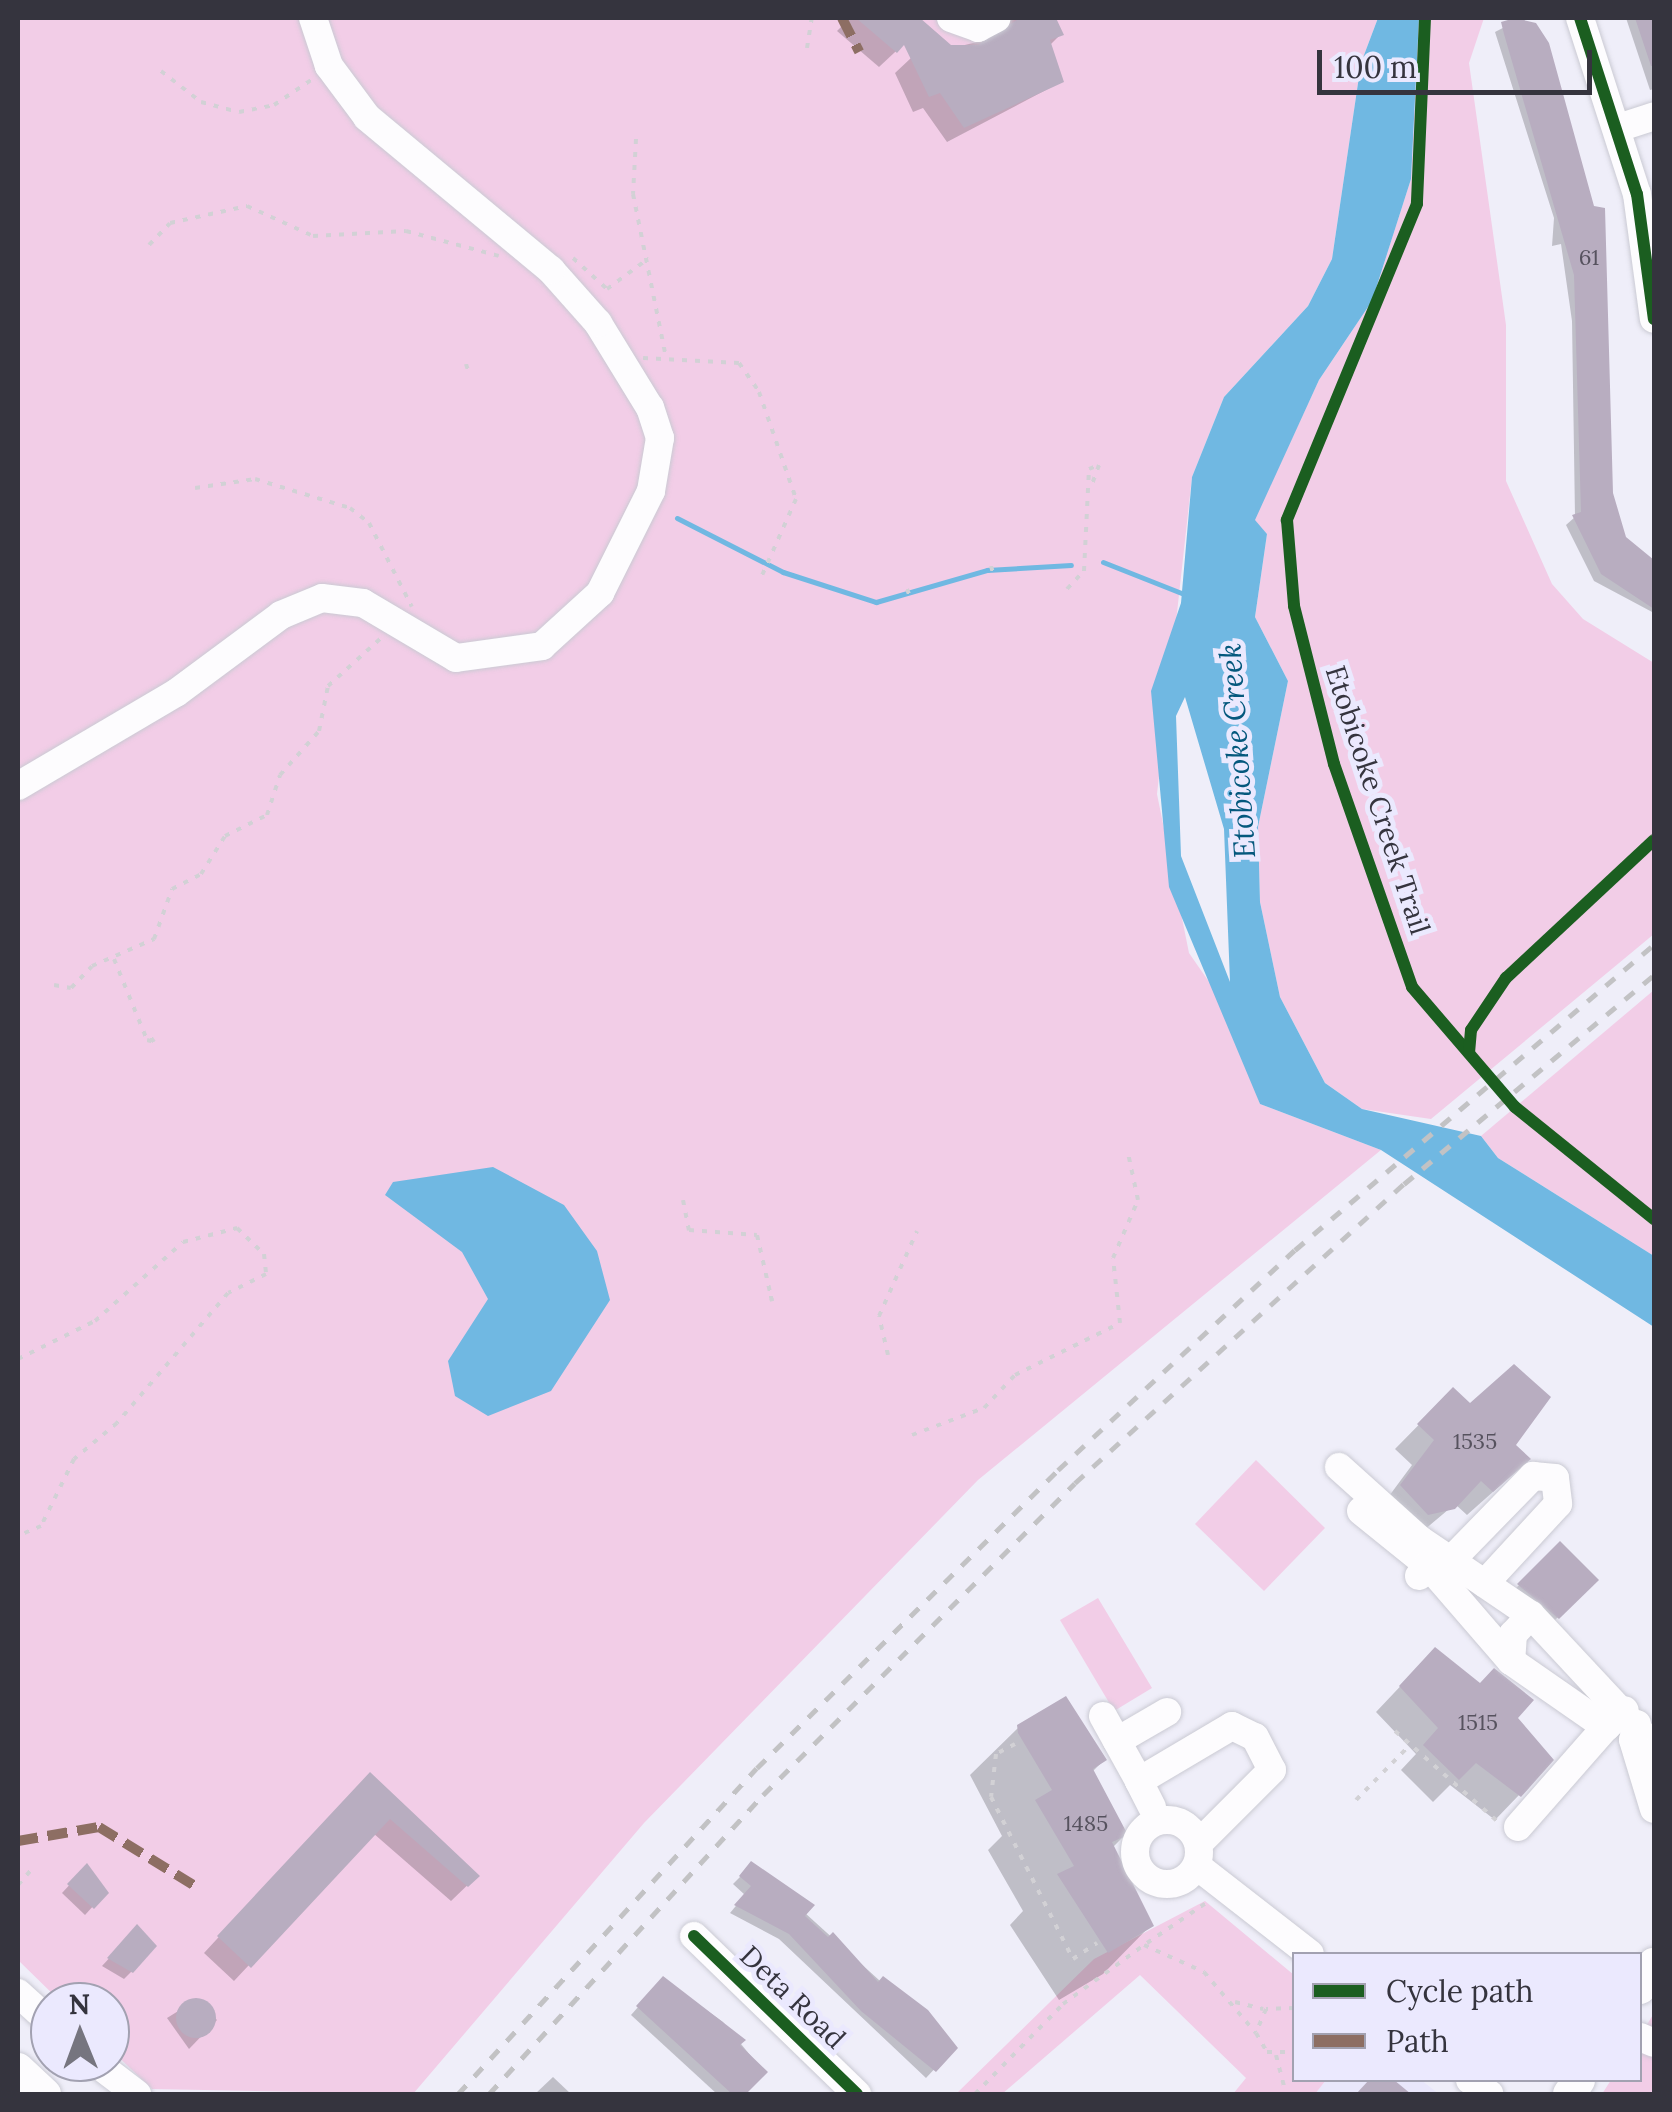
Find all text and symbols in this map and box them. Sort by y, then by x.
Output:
scale bar [1322,30,1597,92]
text: 100 m [1334,48,1417,86]
house number: 61 [1579,245,1599,271]
water label: Etobicoke Creek [1212,642,1262,860]
street label: Etobicoke Creek Trail [1319,661,1437,939]
house number: 1535 [1453,1429,1497,1455]
house number: 1515 [1458,1710,1498,1736]
house number: 1485 [1064,1811,1108,1837]
street label: Deta Road [733,1939,853,2055]
legend [1292,1952,1642,2082]
text: Cycle path [1386,1972,1534,2010]
north arrow [30,1982,130,2082]
text: N [68,1986,91,2022]
text: Path [1386,2022,1449,2060]

